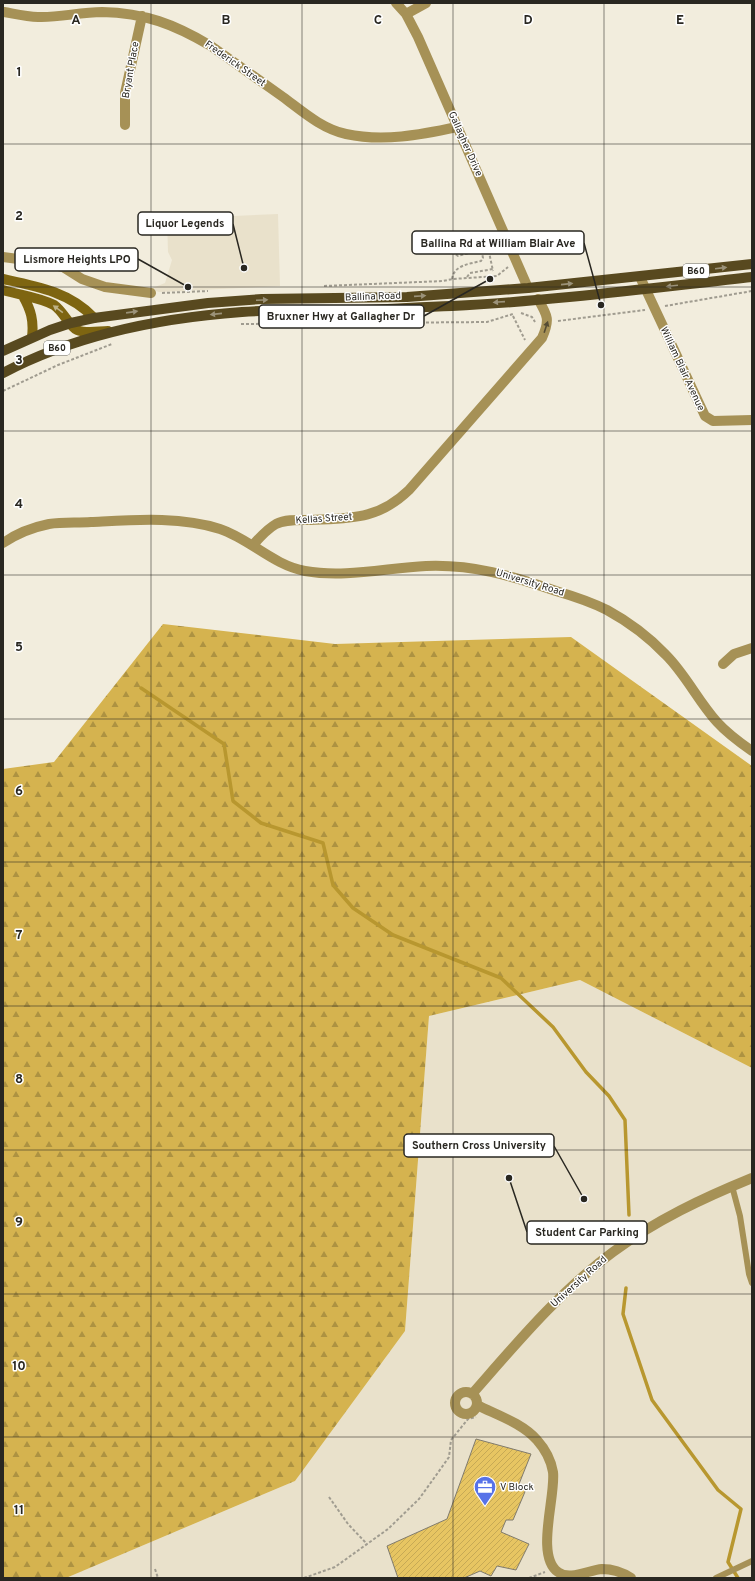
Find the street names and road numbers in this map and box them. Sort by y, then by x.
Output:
street label: Frederick Street [202,38,268,90]
street label: Bryant Place [120,41,142,99]
street label: Gallagher Drive [445,110,485,178]
road number: B60 [683,264,709,278]
street label: Ballina Road [345,290,401,304]
street label: William Blair Avenue [657,325,707,413]
road number: B60 [44,341,70,355]
street label: Kellas Street [295,511,353,527]
street label: University Road [494,566,566,600]
street label: University Road [548,1253,610,1311]

